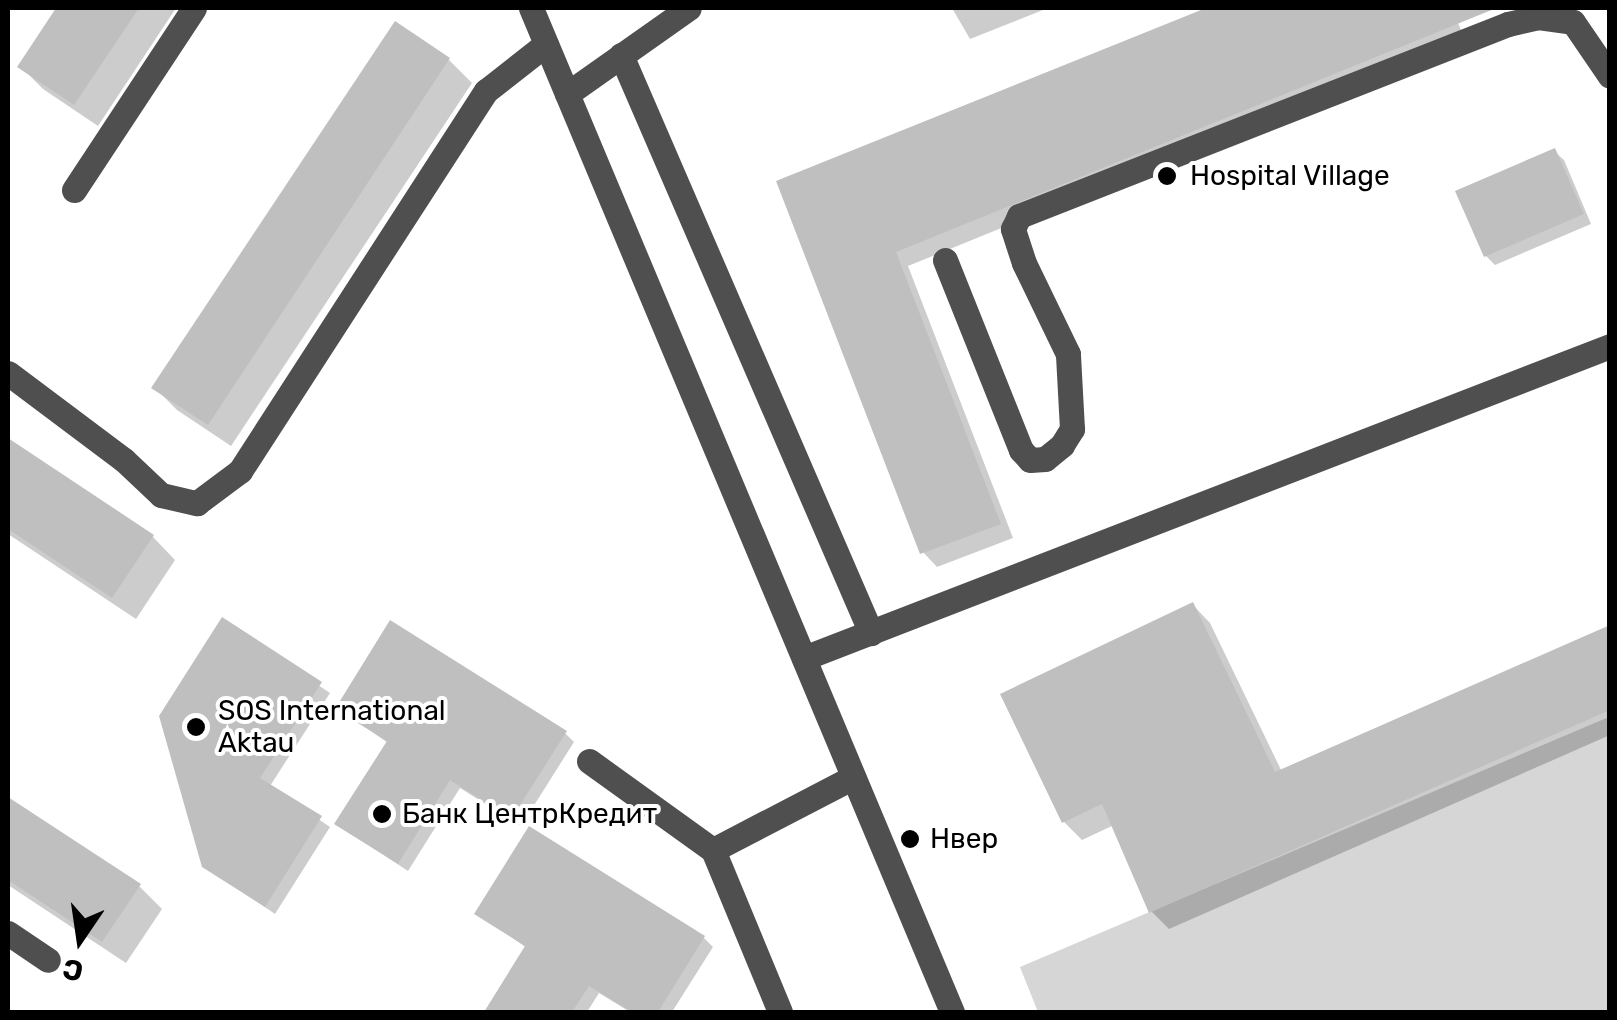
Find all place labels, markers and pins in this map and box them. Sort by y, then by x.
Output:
place label: Hospital Village [1190,159,1390,193]
marker: Hospital Village [1154,163,1180,189]
place label: SOS International Aktau [218,694,446,760]
marker: SOS International Aktau [183,714,209,740]
place label: Банк ЦентрКредит [402,797,657,831]
marker: Банк ЦентрКредит [371,803,393,825]
place label: Нвер [930,822,998,856]
marker: Нвер [899,828,921,850]

